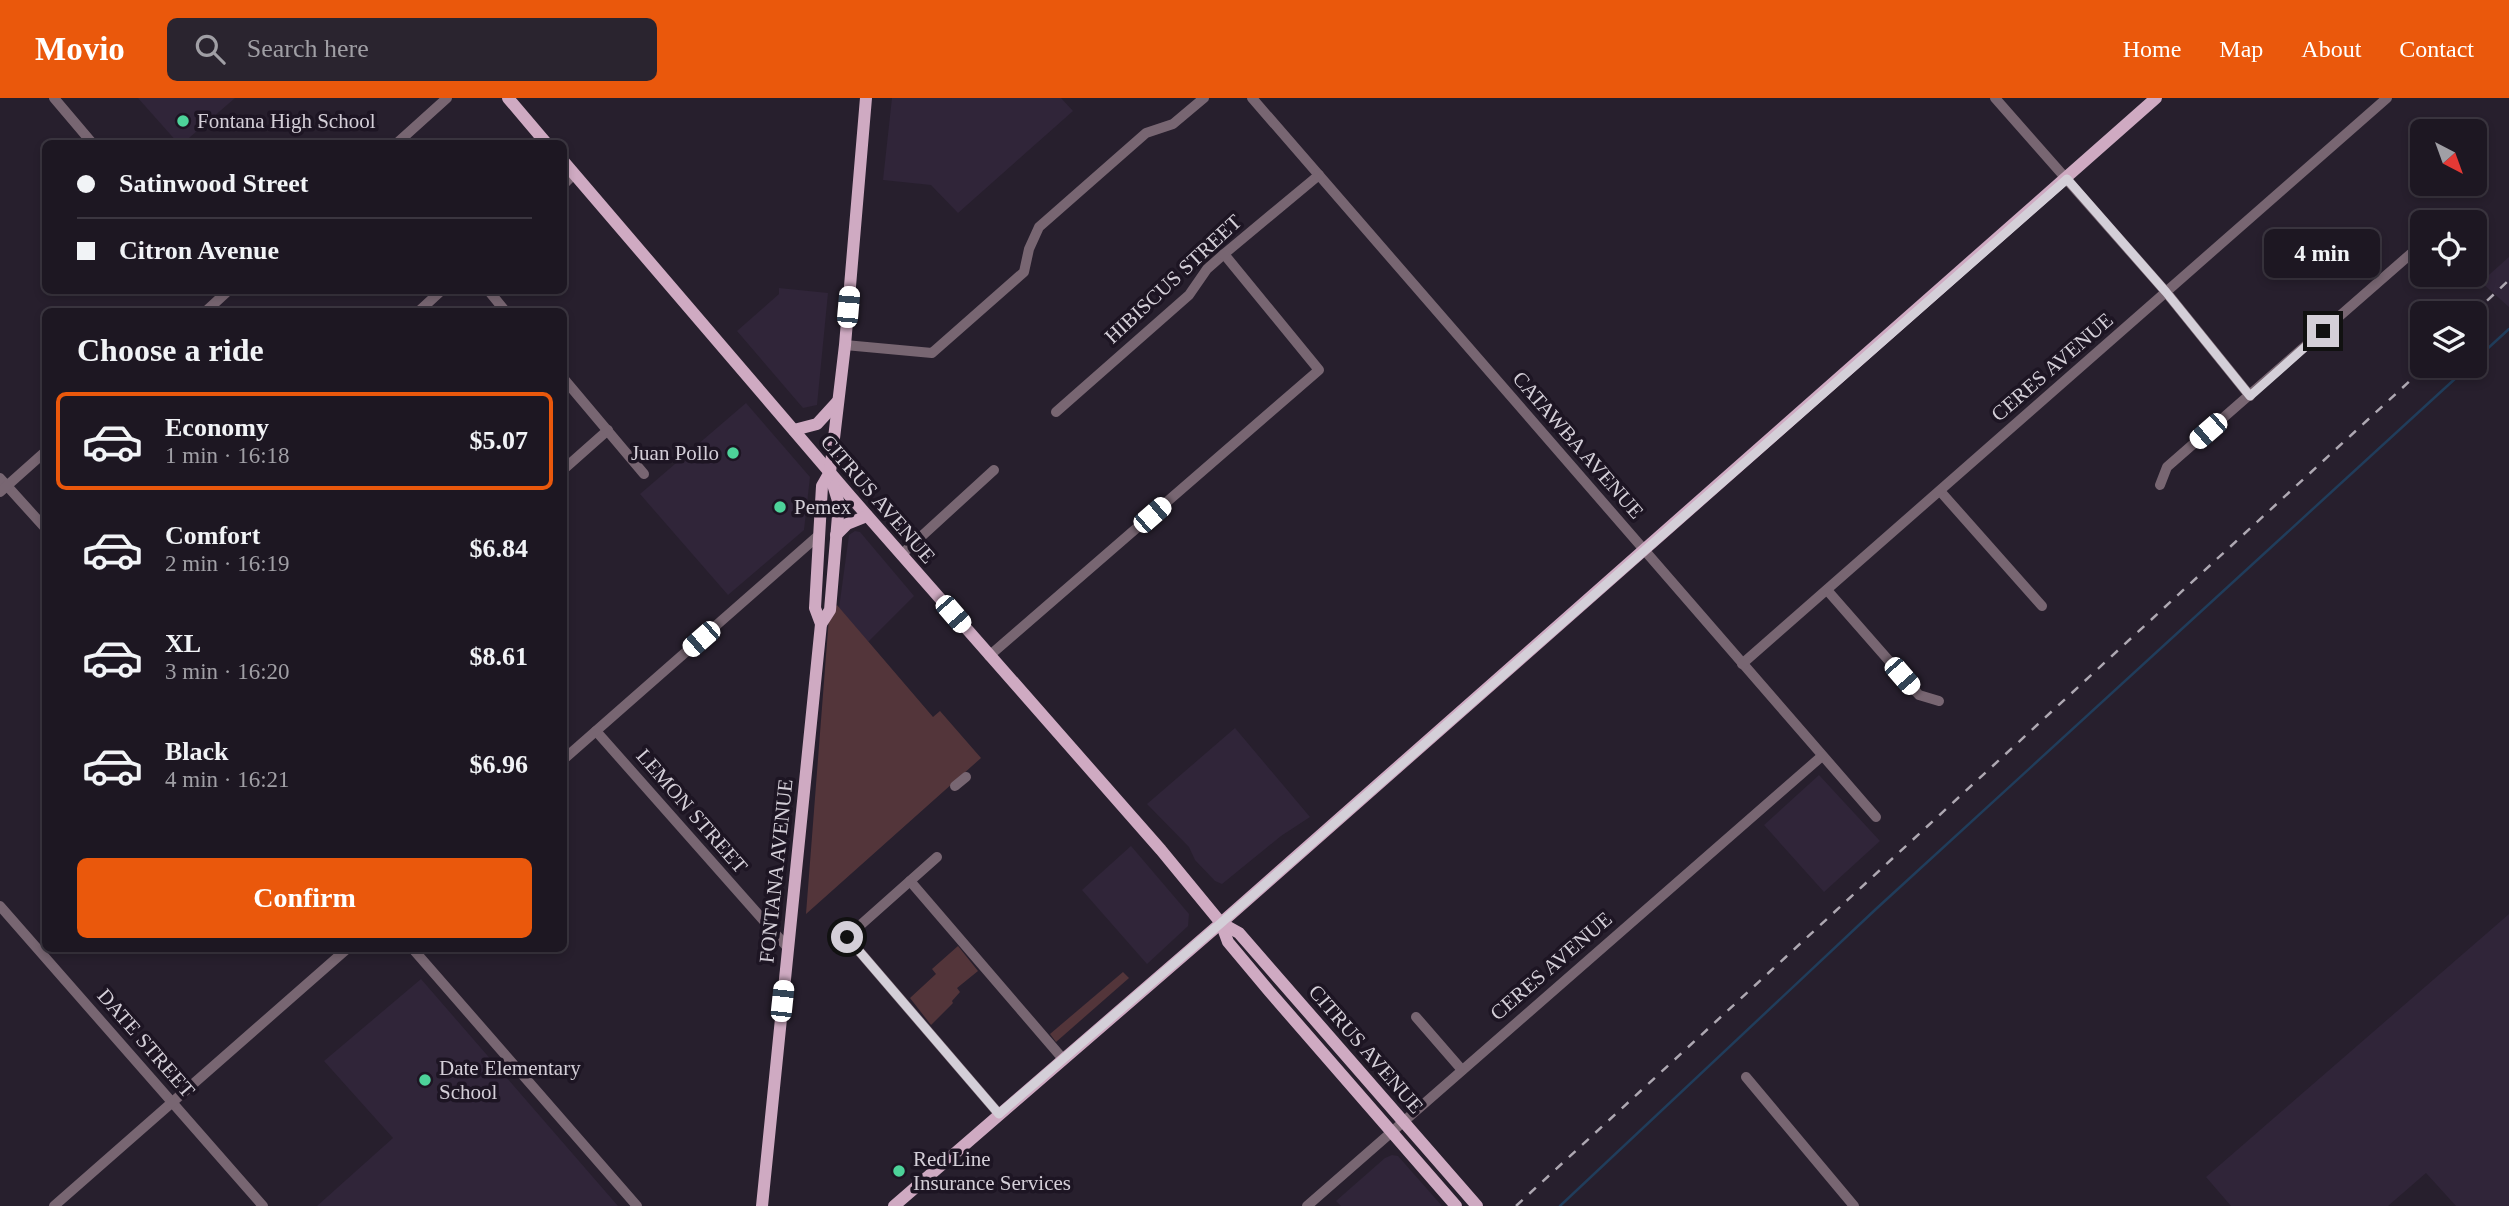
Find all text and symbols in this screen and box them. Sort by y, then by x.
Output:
search box [167,18,657,81]
icon: search [191,30,229,68]
text: Movio [35,31,125,67]
text: Search here [247,34,369,63]
text: Home [2123,36,2181,62]
text: Map [2219,36,2263,62]
text: About [2301,36,2361,62]
text: Contact [2399,36,2474,62]
place label: Fontana High School [197,109,376,133]
marker: Fontana High School [175,113,191,129]
north arrow [2410,119,2487,196]
map controls [2410,119,2487,378]
text: Satinwood Street [119,169,308,198]
street label: HIBISCUS STREET [1100,209,1246,348]
button: locate [2410,210,2487,287]
callout: 4 min [2265,230,2381,278]
text: Citron Avenue [119,236,279,265]
text: 4 min [2294,241,2350,266]
car [836,285,861,329]
button: layers [2410,301,2487,378]
street label: CERES AVENUE [1986,308,2118,426]
route end [2307,315,2339,347]
text: Choose a ride [77,332,264,368]
street label: CATAWBA AVENUE [1508,367,1648,523]
car [2186,409,2231,453]
icon: car [81,410,144,473]
text: Economy [165,413,269,442]
text: $5.07 [470,426,528,455]
street label: CITRUS AVENUE [816,430,940,568]
place label: Juan Pollo [631,441,719,465]
text: 1 min · 16:18 [165,443,290,468]
marker: Juan Pollo [725,445,741,461]
car [1130,493,1175,537]
place label: Pemex [794,495,852,519]
marker: Pemex [772,499,788,515]
icon: car [81,518,144,581]
text: Comfort [165,521,260,550]
text: $6.84 [470,534,528,563]
text: 2 min · 16:19 [165,551,290,576]
car [932,591,975,637]
car [679,617,724,661]
icon: car [81,626,144,689]
text: XL [165,629,201,658]
text: $8.61 [470,642,528,671]
car [1881,653,1924,699]
text: 3 min · 16:20 [165,659,290,684]
icon: car [81,734,144,797]
text: Black [165,737,229,766]
street label: LEMON STREET [631,744,753,878]
text: $6.96 [470,750,528,779]
text: 4 min · 16:21 [165,767,290,792]
street label: FONTANA AVENUE [754,778,798,964]
button: Confirm [77,858,532,938]
street label: CERES AVENUE [1485,907,1617,1025]
route start [831,921,863,953]
car [770,979,795,1023]
street label: CITRUS AVENUE [1304,980,1428,1118]
street label: DATE STREET [92,984,200,1102]
place label: Date Elementary School [439,1056,581,1104]
marker: Date Elementary School [417,1072,433,1088]
place label: Red Line Insurance Services [913,1147,1071,1195]
marker: Red Line Insurance Services [891,1163,907,1179]

